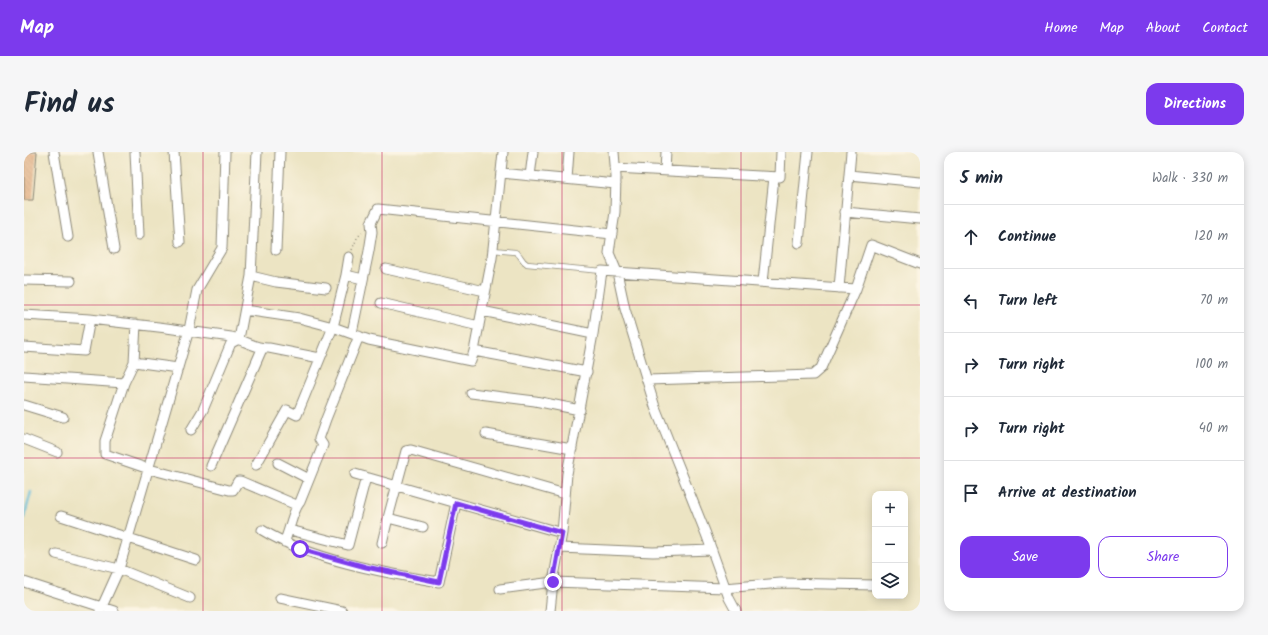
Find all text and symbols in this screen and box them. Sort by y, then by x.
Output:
text: Map [20,13,54,43]
text: Home [1044,17,1078,39]
text: Map [1100,17,1124,39]
text: About [1146,17,1180,39]
text: Contact [1202,17,1248,39]
text: Find us [24,82,115,127]
button: Directions [1146,83,1244,125]
text: 5 min [960,165,1003,192]
text: Walk · 330 m [1152,168,1228,189]
text: Continue [998,225,1056,249]
icon: ahead [960,226,982,248]
text: 120 m [1194,226,1228,247]
text: Turn left [998,289,1058,313]
icon: left [960,290,982,312]
text: 70 m [1200,290,1228,311]
text: Turn right [998,353,1065,377]
icon: right [960,354,982,376]
text: 100 m [1195,354,1228,375]
text: Turn right [998,417,1065,441]
icon: right [960,418,982,440]
text: 40 m [1199,418,1228,439]
text: Arrive at destination [998,481,1137,505]
icon: arrive [960,482,982,504]
map controls [872,491,908,599]
button: + [872,491,908,527]
button: − [872,527,908,563]
button: Save [960,536,1090,578]
button: Share [1098,536,1228,578]
route start [291,540,309,558]
button: layers [872,563,908,599]
route end [544,573,562,591]

